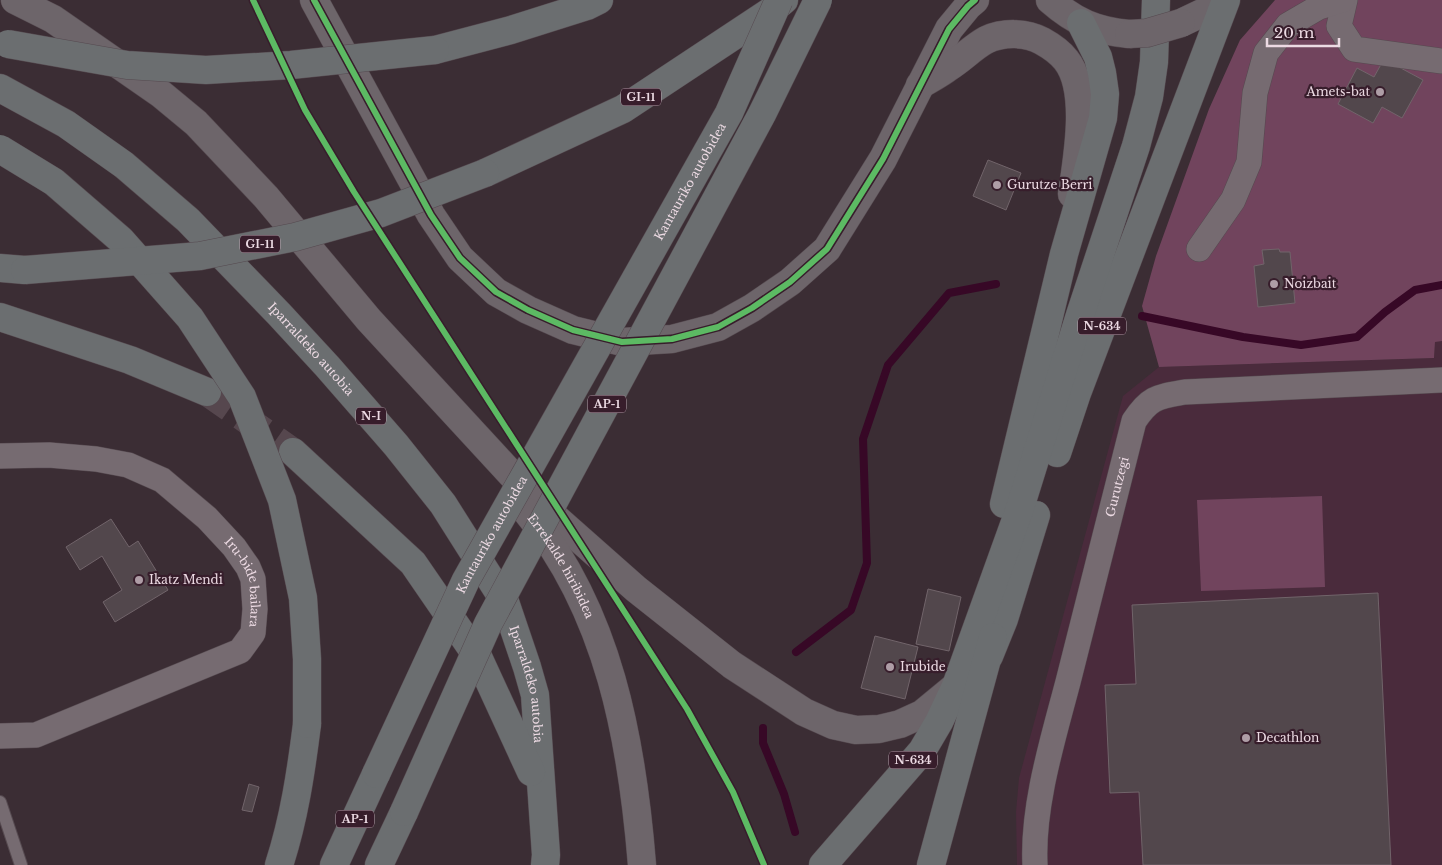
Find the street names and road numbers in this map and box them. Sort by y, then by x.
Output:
road number: GI-11 [621,88,661,105]
street label: Kantauriko autobidea [651,120,729,243]
road number: GI-11 [240,235,280,252]
street label: Iparraldeko autobia [265,299,358,399]
road number: N-634 [1078,318,1126,334]
road number: AP-1 [588,396,626,412]
road number: N-I [356,408,386,424]
street label: Gurutzegi [1102,455,1132,518]
street label: Kantauriko autobidea [453,473,530,596]
street label: Errekalde hiribidea [524,511,598,621]
street label: Iru-bide bailara [222,534,263,628]
street label: Iparraldeko autobia [506,623,546,744]
road number: N-634 [889,752,937,768]
road number: AP-1 [336,811,374,828]

